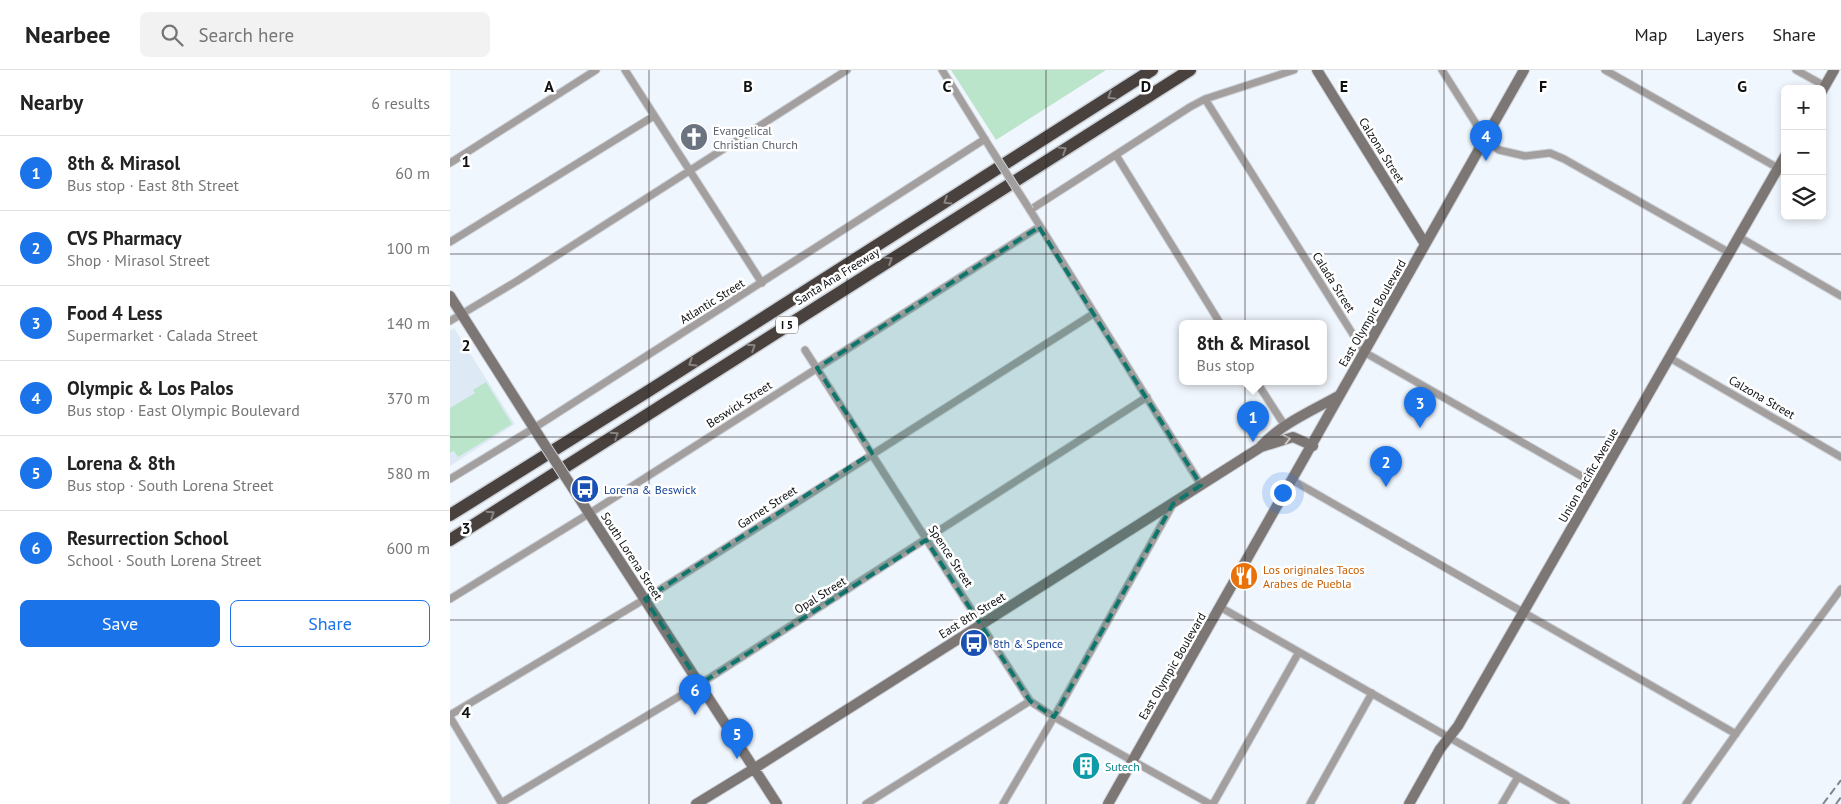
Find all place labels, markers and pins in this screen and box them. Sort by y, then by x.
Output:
pin: 4 [1470,120,1502,161]
church icon: Evangelical Christian Church [679,122,709,152]
place label: Evangelical Christian Church [713,123,798,152]
pin: 3 [1404,387,1436,428]
pin: 1 [1237,401,1269,442]
pin: 2 [1370,446,1402,487]
bus stop icon: Lorena & Beswick [570,474,600,504]
place label: Lorena & Beswick [604,482,696,497]
restaurant icon: Los originales Tacos Arabes de Puebla [1229,561,1259,591]
place label: Los originales Tacos Arabes de Puebla [1263,562,1365,591]
bus stop icon: 8th & Spence [959,628,989,658]
place label: 8th & Spence [993,636,1063,651]
pin: 6 [679,674,711,715]
pin: 5 [721,718,753,759]
building icon: Sutech [1071,751,1101,781]
place label: Sutech [1105,759,1140,774]

